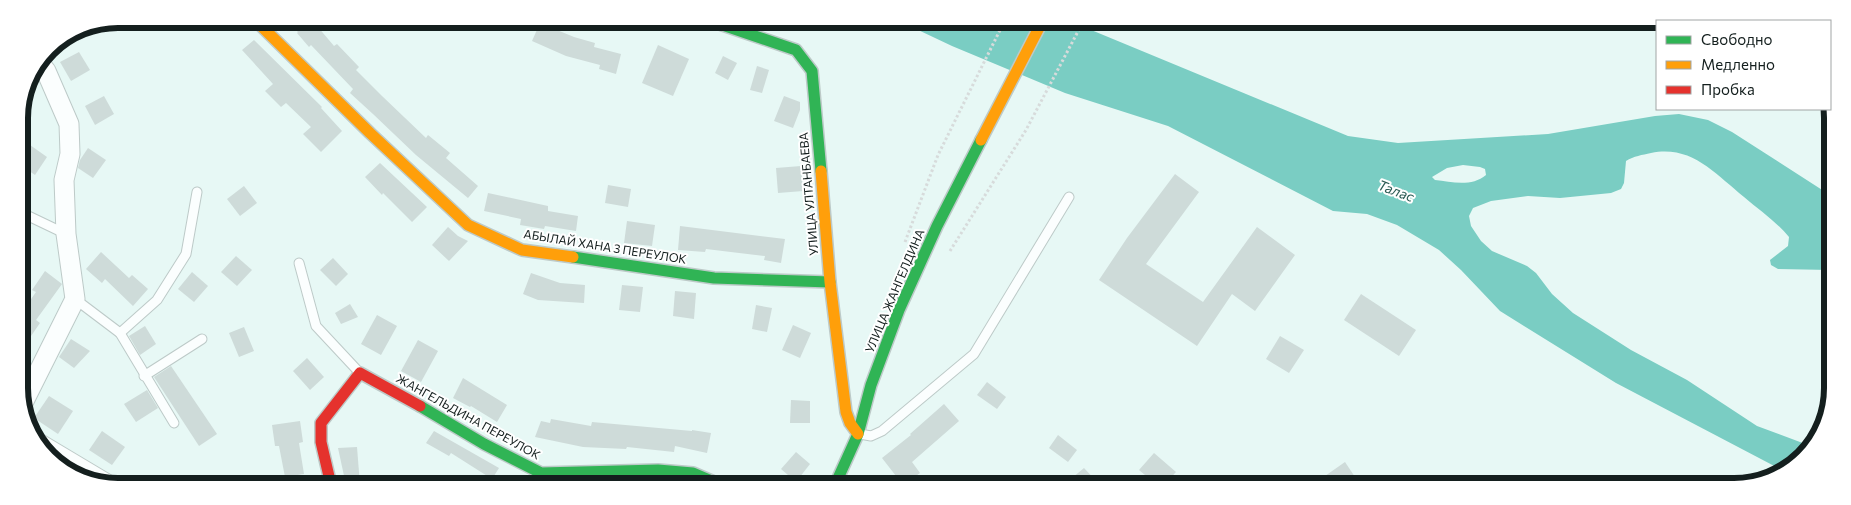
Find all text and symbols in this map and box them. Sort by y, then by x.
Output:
legend [1656,20,1831,110]
text: Свободно [1701,30,1772,48]
text: Медленно [1701,55,1775,73]
text: Пробка [1701,80,1755,98]
street label: УЛИЦА УЛТАНБАЕВА [796,132,820,256]
water label: Талас [1376,176,1417,205]
street label: АБЫЛАЙ ХАНА 3 ПЕРЕУЛОК [523,226,688,266]
street label: УЛИЦА ЖАНГЕЛДИНА [862,227,927,355]
street label: ЖАНГЕЛЬДИНА ПЕРЕУЛОК [394,371,543,462]

